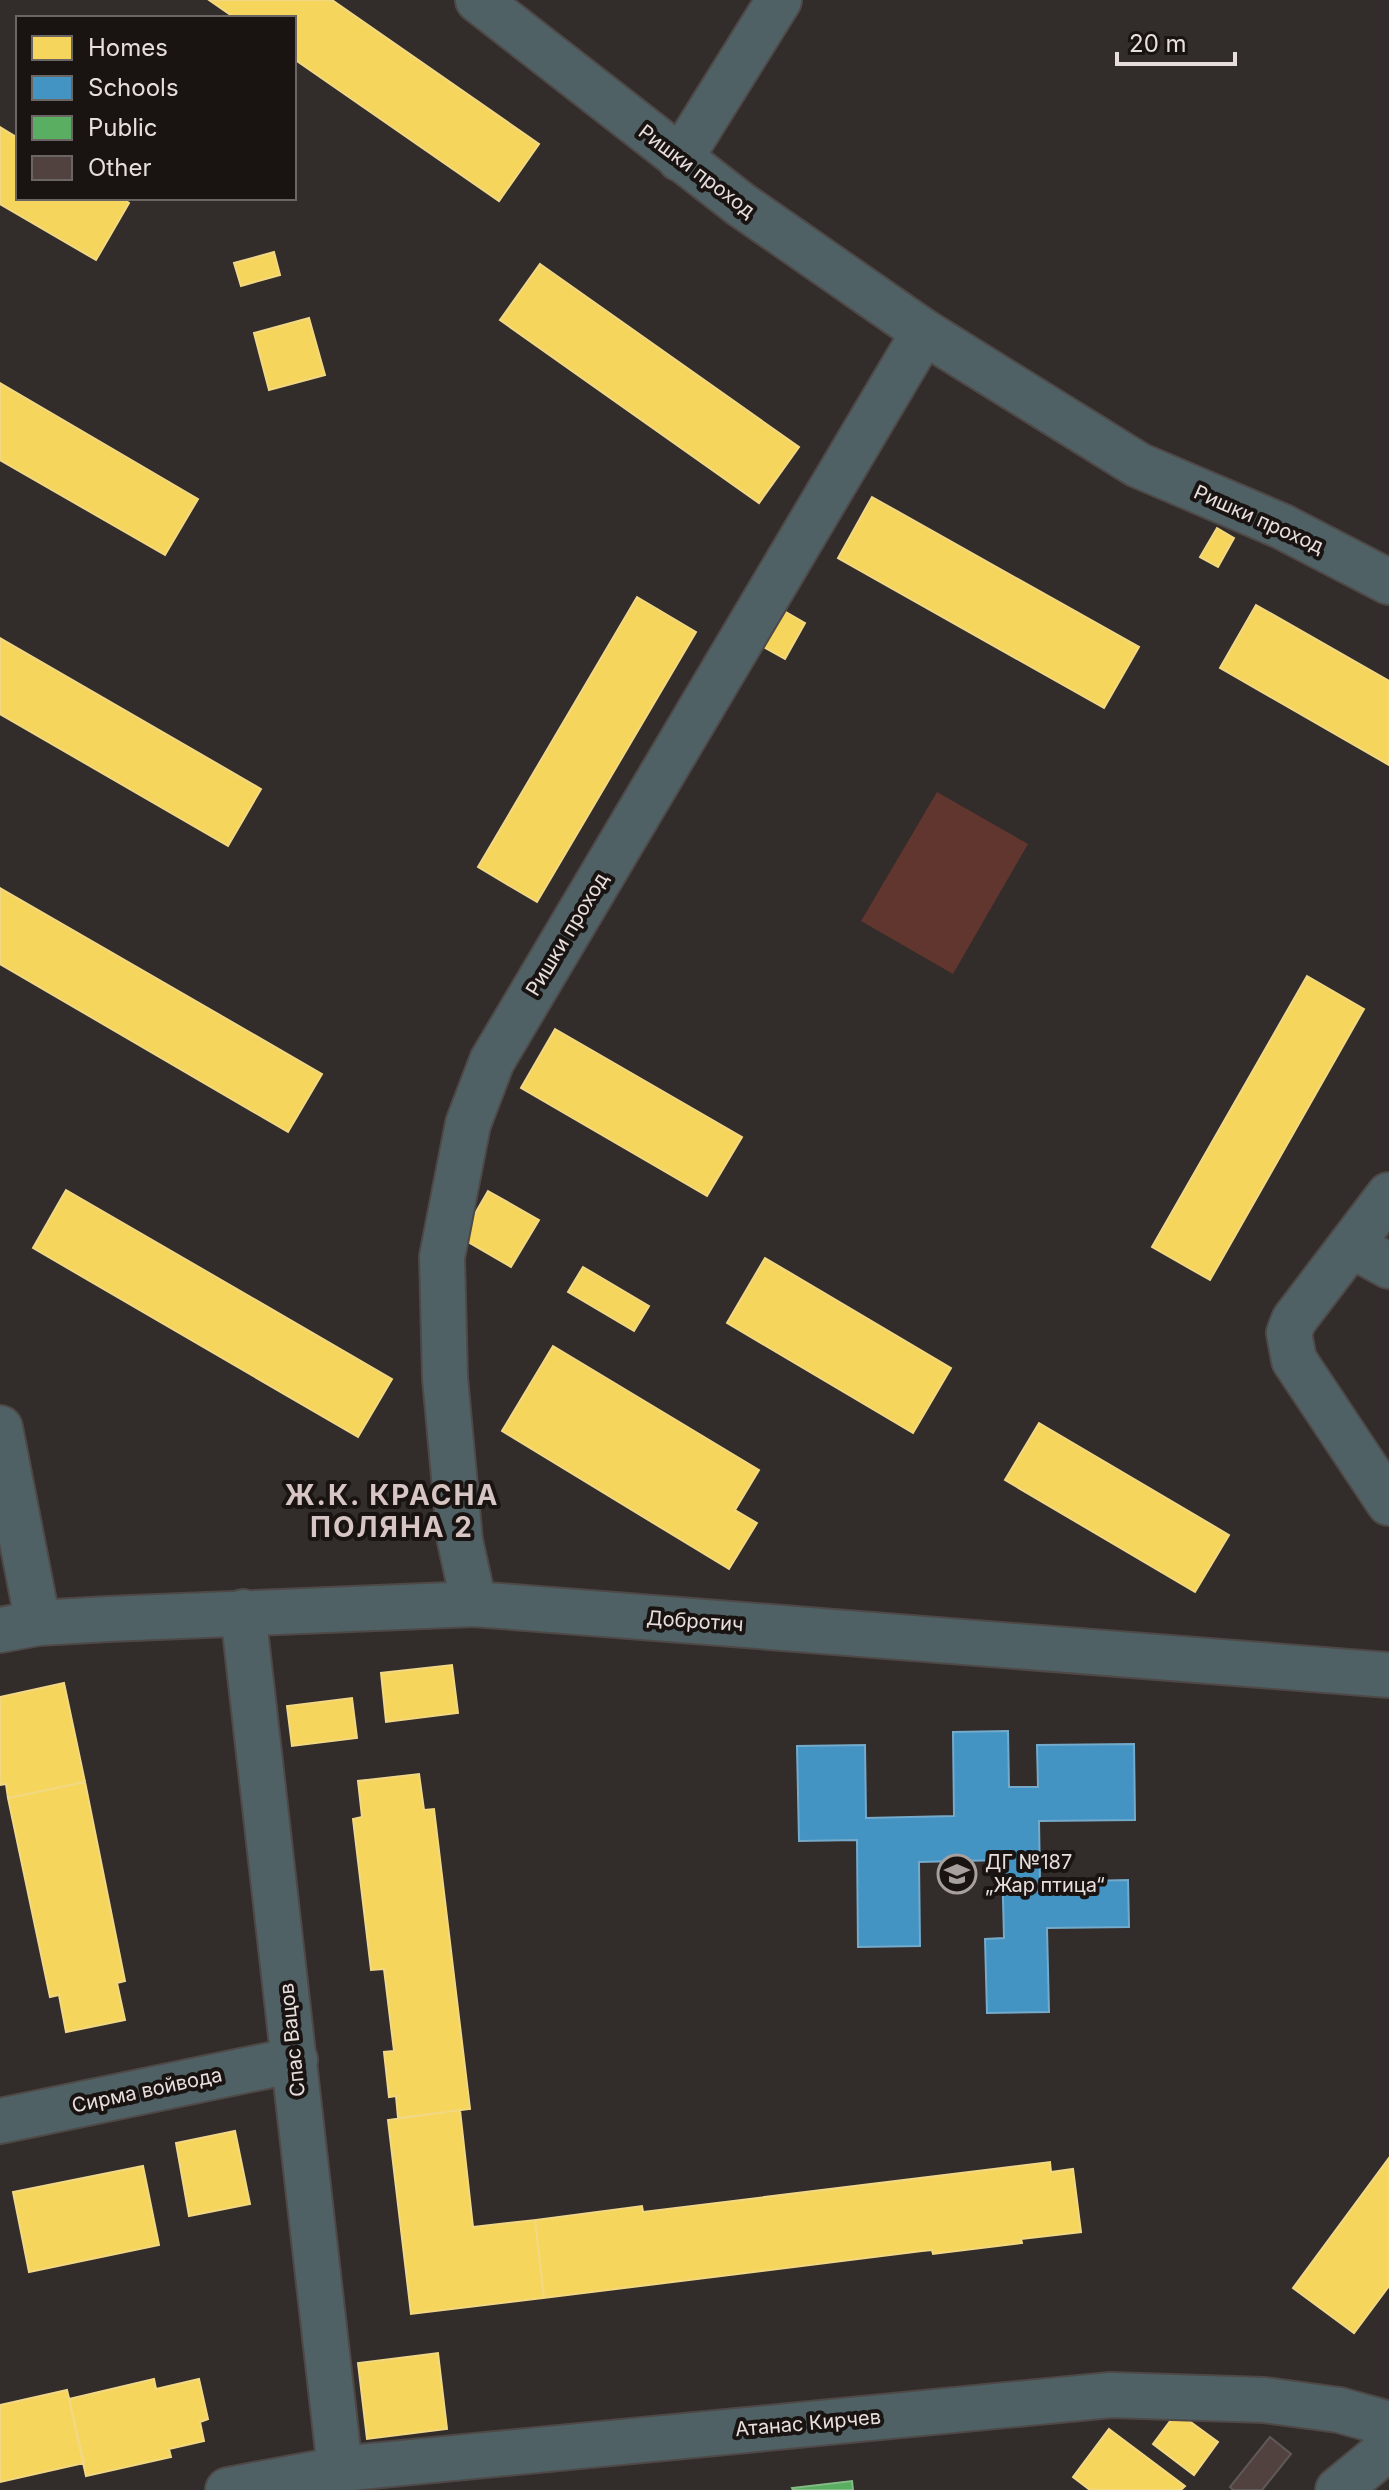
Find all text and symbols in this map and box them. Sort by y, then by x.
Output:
legend [16,16,296,200]
scale bar [1117,16,1235,66]
text: 20 m [1129,29,1187,58]
text: Homes [88,33,168,62]
text: Schools [88,73,179,102]
text: Public [88,113,158,142]
street label: Ришки проход [634,119,760,223]
text: Other [88,153,151,182]
street label: Ришки проход [1190,480,1328,558]
street label: Ришки проход [521,868,613,1000]
district label: Ж.К. КРАСНА ПОЛЯНА 2 [285,1478,499,1544]
street label: Добротич [646,1606,744,1636]
place label: ДГ №187 „Жар птица“ [985,1850,1105,1897]
school or university icon: ДГ №187 „Жар птица“ [936,1853,978,1895]
street label: Спас Вацов [274,1982,310,2098]
street label: Сирма войвода [70,2062,224,2118]
street label: Атанас Кирчев [734,2405,882,2441]

